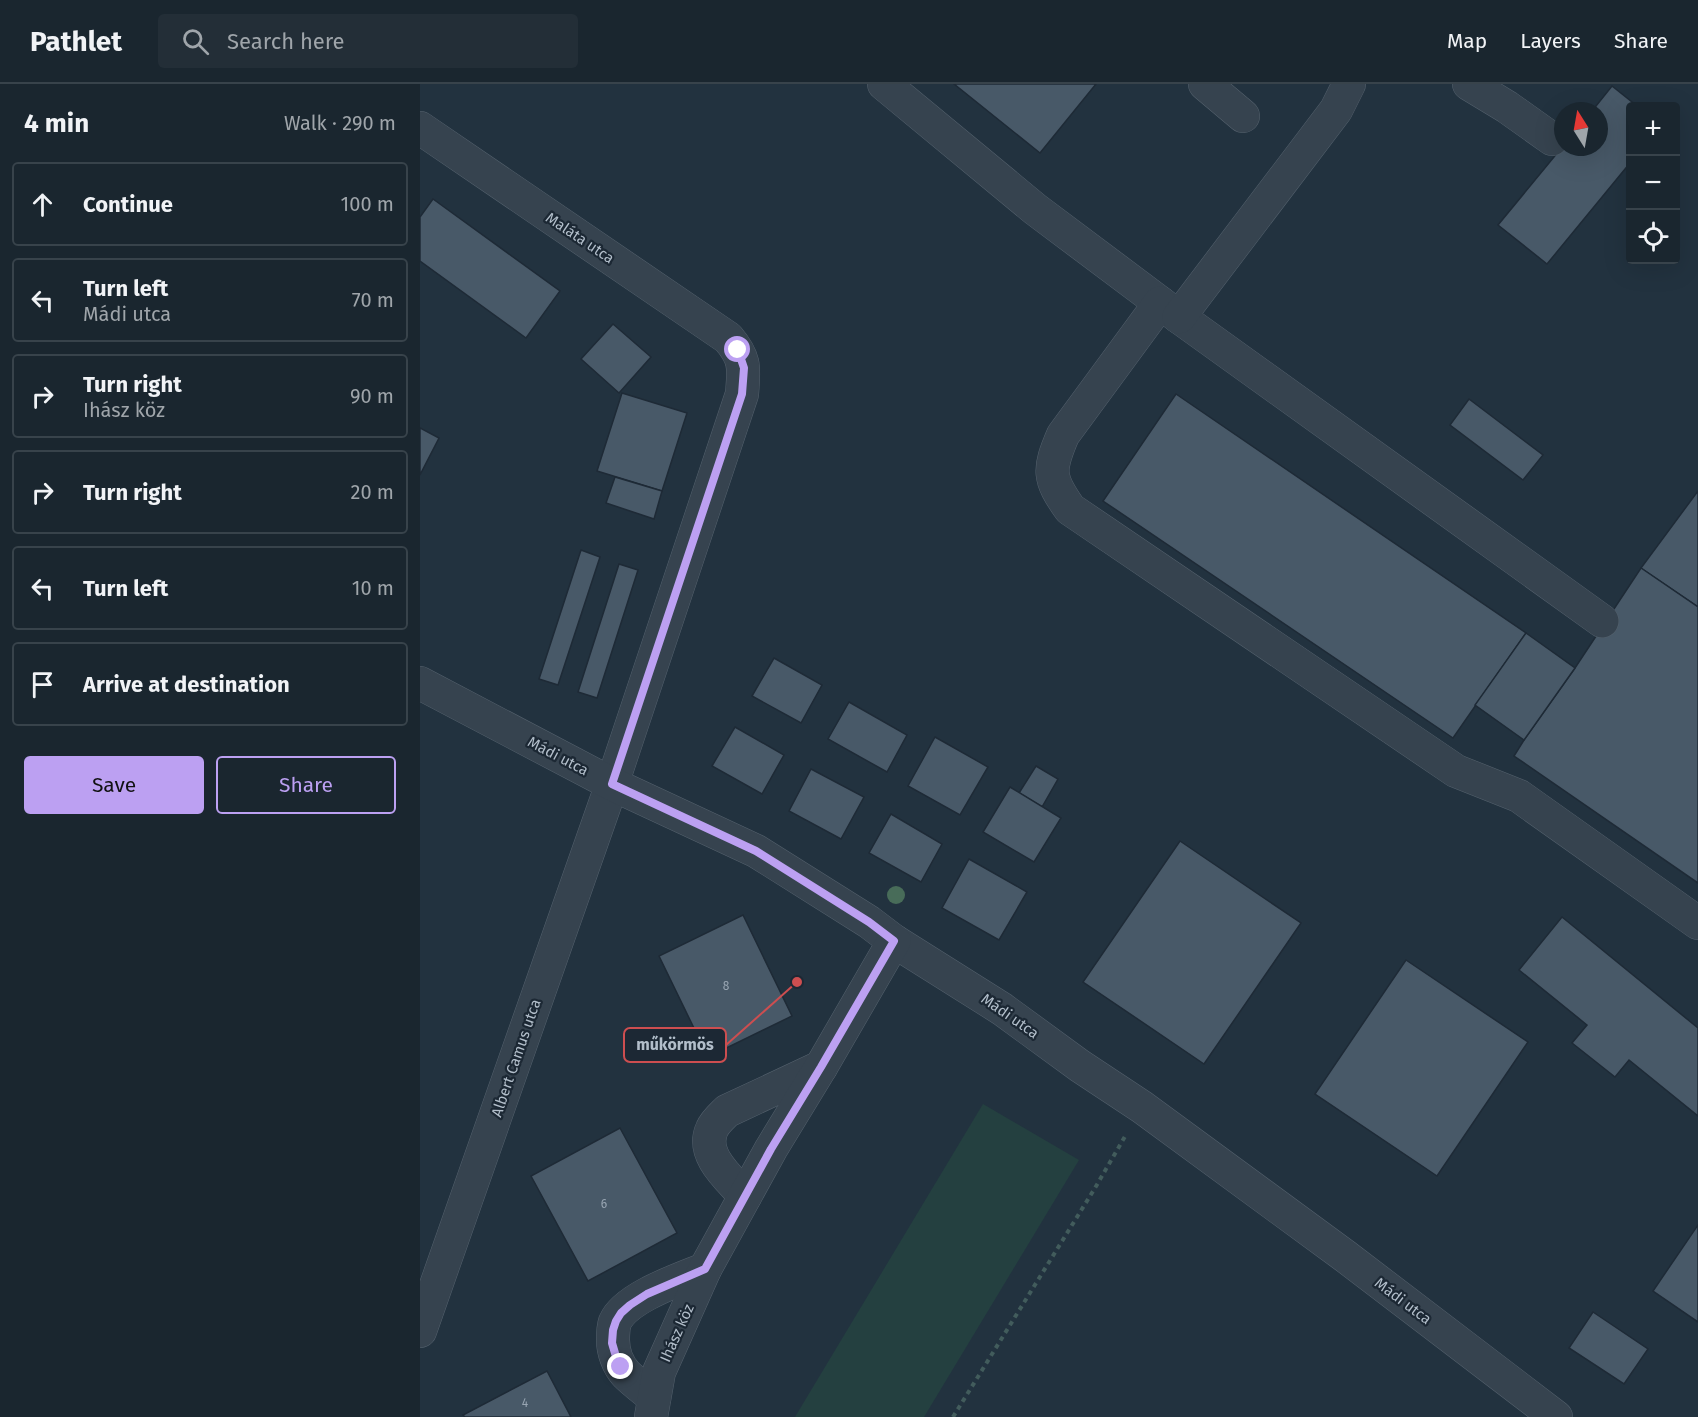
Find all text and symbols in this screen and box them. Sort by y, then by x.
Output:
search box [158,14,578,68]
text: Pathlet [30,25,122,58]
icon: search [179,25,212,58]
text: Search here [227,28,345,55]
text: Map [1447,28,1487,54]
text: Layers [1520,28,1581,54]
text: Share [1614,28,1668,54]
north arrow [1554,102,1608,156]
map controls [1626,102,1680,264]
button: + [1626,102,1680,156]
text: 4 min [24,108,89,139]
text: Walk · 290 m [284,111,396,135]
button: − [1626,156,1680,210]
icon: ahead [26,188,59,221]
text: Continue [83,191,173,218]
text: 100 m [341,192,394,216]
street label: Maláta utca [542,209,618,267]
button: locate [1626,210,1680,264]
text: Turn left [83,275,168,302]
icon: left [26,284,59,317]
text: 70 m [352,288,394,312]
text: Mádi utca [83,302,171,326]
route start [724,336,750,362]
text: Turn right [83,371,182,398]
icon: right [26,380,59,413]
text: 90 m [350,384,394,408]
text: Ihász köz [83,398,165,422]
icon: right [26,476,59,509]
text: Turn right [83,479,182,506]
text: 20 m [351,480,394,504]
icon: left [26,572,59,605]
text: Turn left [83,575,168,602]
text: 10 m [352,576,394,600]
icon: arrive [26,668,59,701]
text: Arrive at destination [83,671,290,698]
street label: Mádi utca [525,733,591,779]
button: Save [24,756,204,814]
button: Share [216,756,396,814]
house number: 8 [723,979,730,993]
street label: Mádi utca [978,990,1042,1042]
street label: Albert Camus utca [487,997,545,1119]
callout: műkörmös [624,1028,726,1062]
text: műkörmös [636,1035,714,1054]
house number: 6 [601,1197,607,1211]
street label: Mádi utca [1371,1274,1435,1328]
street label: Ihász köz [656,1301,698,1365]
route end [607,1353,633,1379]
house number: 4 [522,1396,529,1410]

